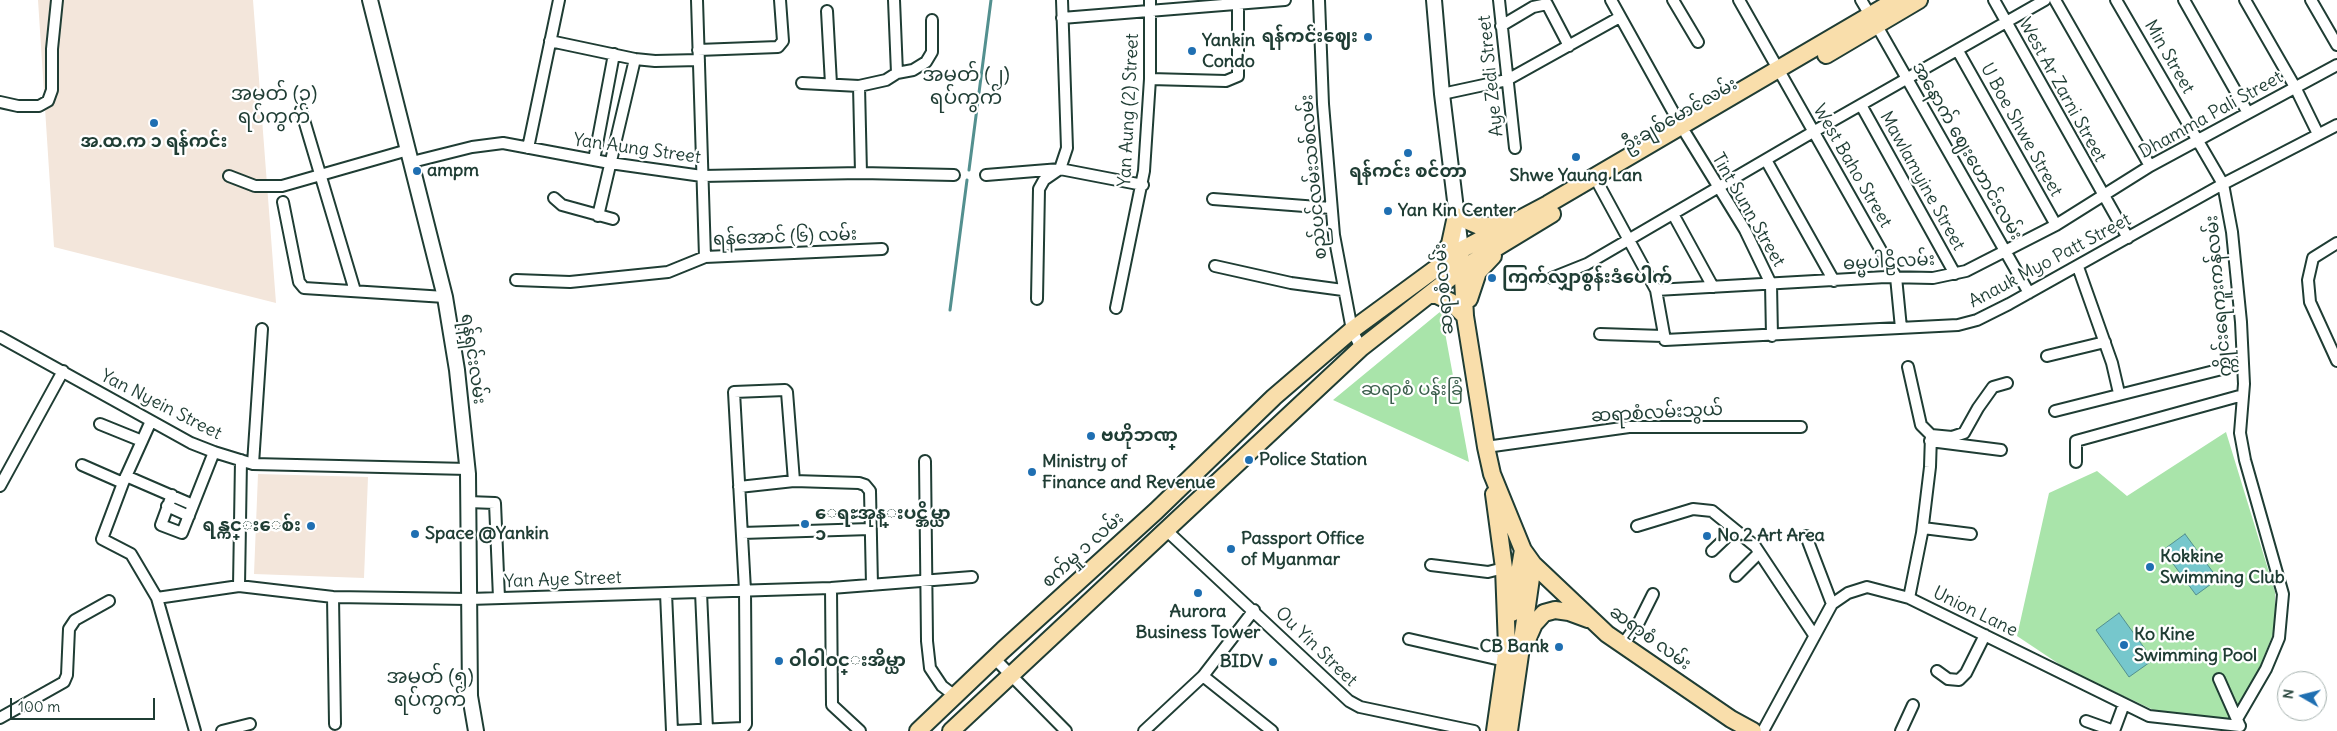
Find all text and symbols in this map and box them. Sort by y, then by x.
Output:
street label: Aye Zedi Street [1474,14,1508,138]
street label: West Ar Zarni Street [2013,14,2111,166]
street label: Min Street [2139,16,2199,98]
place label: ရန်ကင်းဈေး [1262,26,1358,48]
place label: Yankin Condo [1202,30,1255,72]
marker: ရန်ကင်းဈေး [1362,31,1374,43]
street label: Yan Aung (2) Street [1114,33,1144,187]
marker: Yankin Condo [1186,45,1198,57]
street label: အနောက် ဈေးဟောင်းလမ်း [1907,58,2027,244]
street label: U Boe Shwe Street [1975,60,2067,200]
district label: အမှတ် (၂) ရပ်ကွက် [922,63,1010,110]
street label: Dhamma Pali Street [2136,67,2286,163]
street label: ဦးချစ်မောင်လမ်း [1619,73,1741,157]
district label: အမှတ် (၃) ရပ်ကွက် [231,82,317,129]
street label: စည်ပင်လမ်းသစ်လမ်း [1296,94,1332,260]
street label: West Baho Street [1808,100,1896,232]
street label: Mawlamyine Street [1875,108,1969,254]
marker: အ.ထ.က ၁ ရန်ကင်း [148,117,160,129]
street label: Yan Aung Street [572,129,702,169]
place label: အ.ထ.က ၁ ရန်ကင်း [81,131,227,153]
marker: ရန်ကင်း စင်တာ [1402,147,1414,159]
street label: Tint Sunn Street [1707,149,1789,271]
marker: Shwe Yaung Lan [1570,151,1582,163]
place label: ampm [427,160,479,182]
place label: ရန်ကင်း စင်တာ [1349,161,1467,183]
marker: ampm [411,165,423,177]
place label: Shwe Yaung Lan [1510,165,1642,187]
place label: Yan Kin Center [1398,200,1516,222]
marker: Yan Kin Center [1382,205,1394,217]
street label: Anauk Myo Patt Street [1965,209,2135,313]
street label: က္ကိုင်းရေကူးကန်လမ်း [2201,214,2237,378]
street label: ရန်အောင် (၆) လမ်း [713,224,857,250]
street label: ဆရာစံလမ်း [1429,242,1459,336]
street label: ဓမ္မပါဠိလမ်း [1843,249,1935,275]
place label: ကြက်လျှာစွန်းဒံပေါက် [1502,267,1672,289]
marker: ကြက်လျှာစွန်းဒံပေါက် [1486,272,1498,284]
street label: ရန်ရှင်းလမ်း [456,312,490,406]
street label: Yan Nyein Street [97,365,225,445]
park label: ဆရာစံ ပန်းခြံ [1361,379,1463,401]
street label: ဆရာစံလမ်းသွယ် [1590,399,1724,427]
place label: ဗဟိုဘဏ္ [1101,425,1178,447]
marker: ဗဟိုဘဏ္ [1085,430,1097,442]
place label: Police Station [1259,449,1367,471]
place label: Ministry of Finance and Revenue [1042,451,1215,494]
marker: Police Station [1243,454,1255,466]
marker: Ministry of Finance and Revenue [1026,466,1038,478]
place label: ေရႊအုန္းပင္အိမ္ယာ ၁ [815,503,951,546]
street label: စက်မှု ၁ လမ်း [1038,508,1128,592]
place label: ရန္ကင္းေစ်း [202,515,301,537]
marker: ေရႊအုန္းပင္အိမ္ယာ ၁ [799,518,811,530]
marker: ရန္ကင္းေစ်း [305,520,317,532]
place label: Space @Yankin [425,523,549,545]
place label: No.2 Art Area [1717,525,1825,547]
marker: Space @Yankin [409,528,421,540]
place label: Passport Office of Myanmar [1241,528,1364,570]
marker: No.2 Art Area [1701,530,1713,542]
marker: Passport Office of Myanmar [1225,543,1237,555]
place label: Kokkine Swimming Club [2160,546,2285,588]
marker: Kokkine Swimming Club [2144,561,2156,573]
street label: Yan Aye Street [504,567,622,593]
street label: Union Lane [1929,582,2021,642]
marker: Aurora Business Tower [1192,587,1204,599]
place label: Aurora Business Tower [1136,601,1260,644]
street label: ဆရာစံ လမ်း [1605,601,1695,675]
street label: Ou Yin Street [1271,603,1361,691]
place label: Ko Kine Swimming Pool [2134,624,2257,666]
place label: CB Bank [1479,636,1549,658]
marker: Ko Kine Swimming Pool [2118,639,2130,651]
marker: CB Bank [1553,641,1565,653]
place label: ဝါဝါဝင္းအိမ္ယာ [789,650,906,672]
place label: BIDV [1220,651,1263,673]
marker: ဝါဝါဝင္းအိမ္ယာ [773,655,785,667]
marker: BIDV [1267,656,1279,668]
district label: အမှတ် (၅) ရပ်ကွက် [386,665,474,712]
north arrow [2277,671,2327,721]
scale bar [12,688,158,720]
text: N [2279,688,2298,700]
text: 100 m [18,697,60,716]

